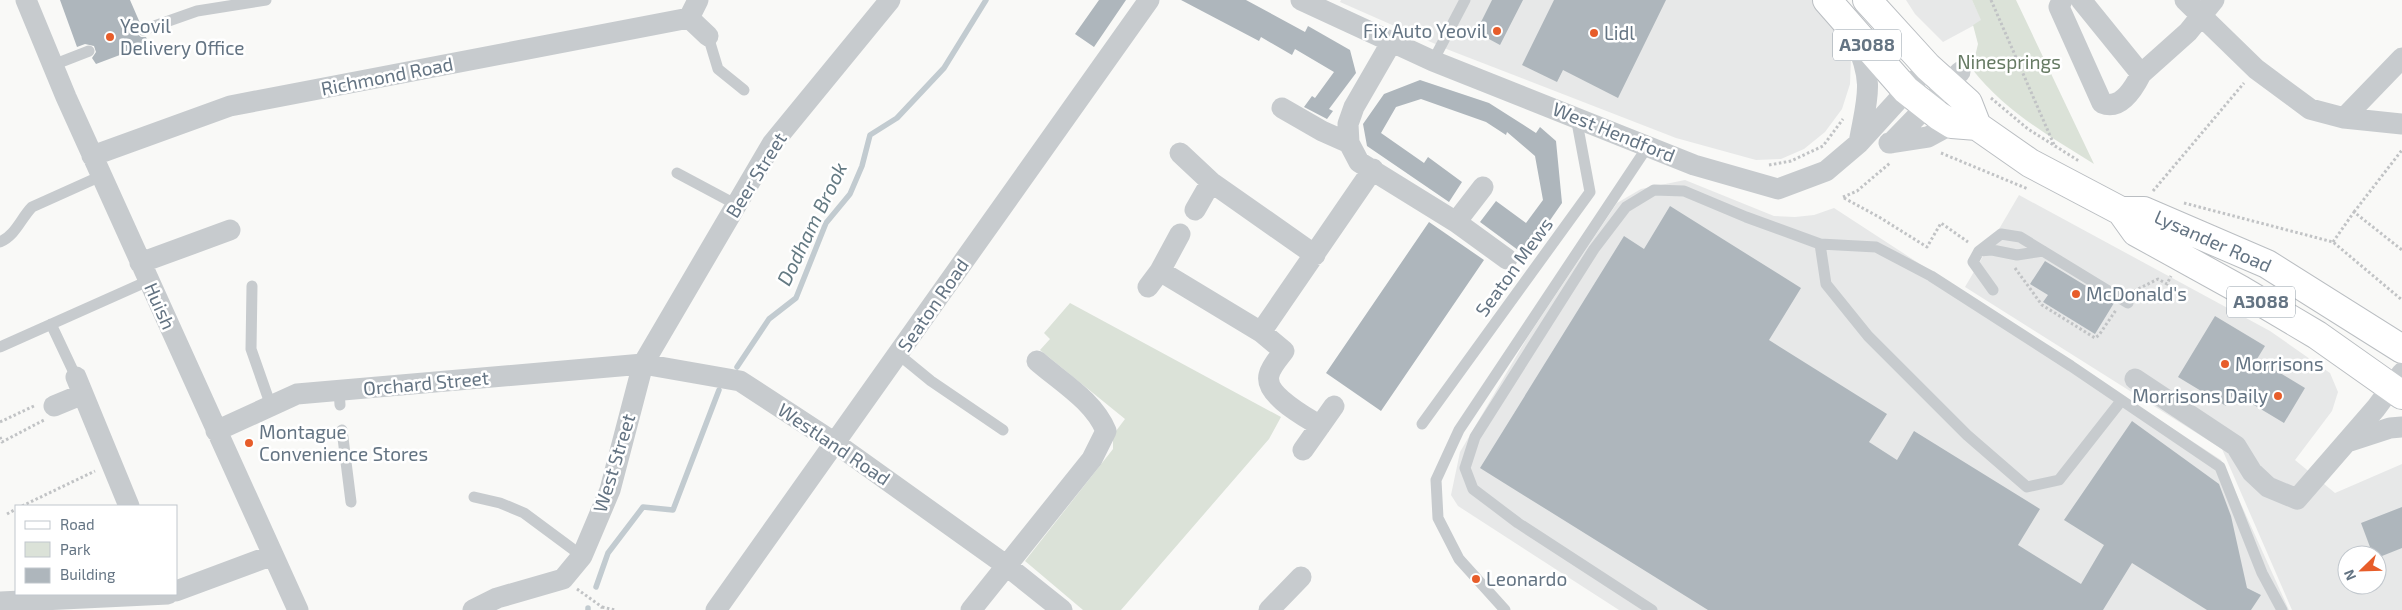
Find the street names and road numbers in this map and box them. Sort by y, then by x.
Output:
road number: A3088 [1833,30,1901,60]
street label: Richmond Road [319,51,455,100]
street label: West Hendford [1550,97,1679,167]
street label: Beer Street [720,128,791,222]
street label: Lysander Road [2151,204,2275,277]
street label: Seaton Mews [1470,213,1557,321]
street label: Seaton Road [892,254,973,356]
street label: Huish [140,279,181,333]
road number: A3088 [2227,286,2295,318]
street label: Orchard Street [362,366,490,399]
street label: Westland Road [774,397,895,490]
street label: West Street [588,411,639,515]

